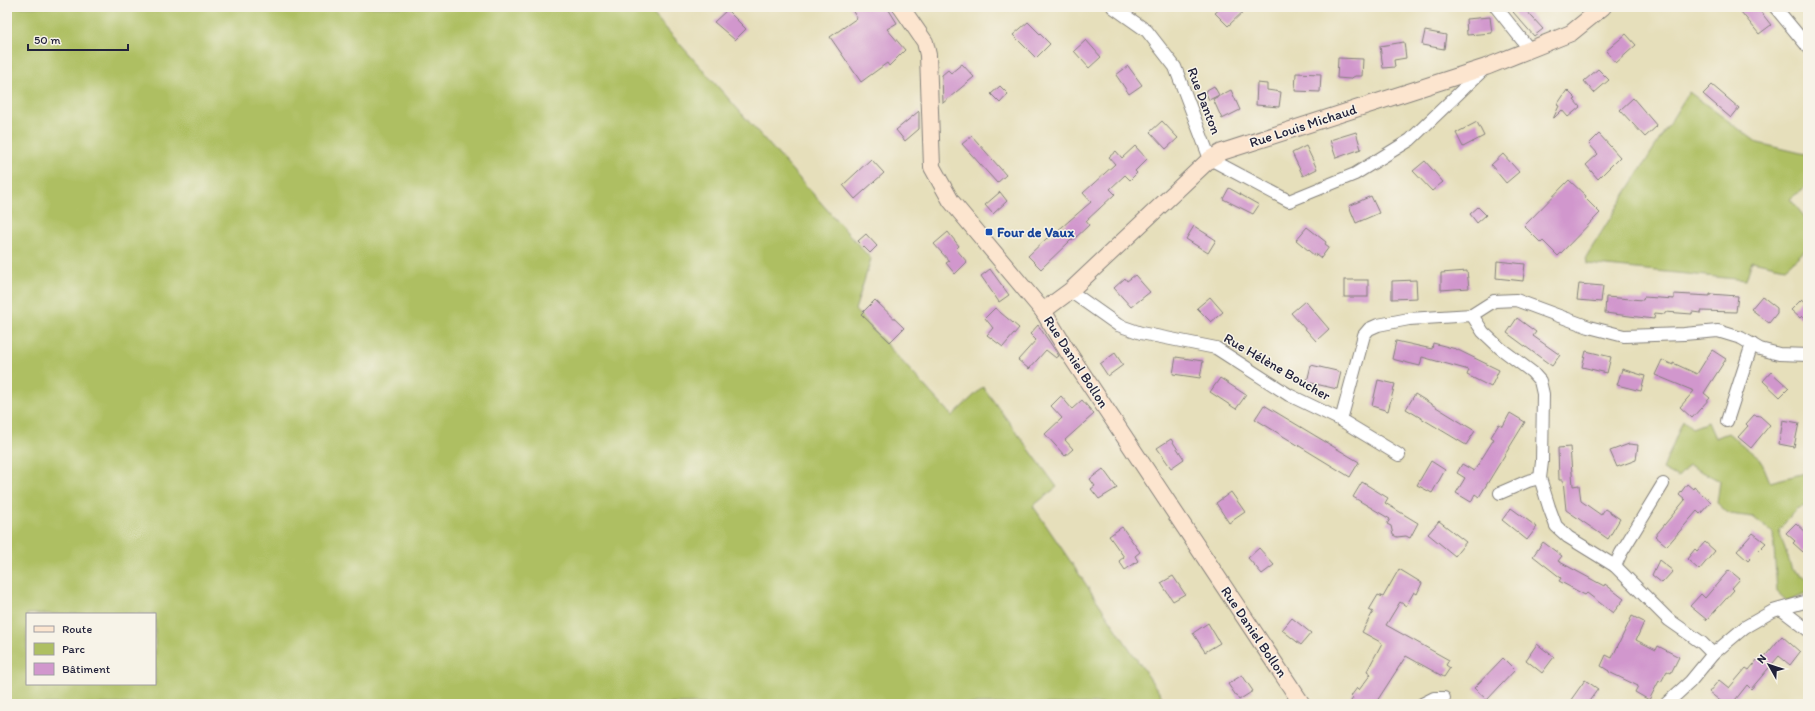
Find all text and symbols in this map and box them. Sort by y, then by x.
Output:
scale bar [28,26,128,52]
text: 50 m [34,33,60,47]
street label: Rue Danton [1183,65,1225,137]
street label: Rue Louis Michaud [1247,101,1359,151]
place label: Four de Vaux [997,224,1075,241]
marker: Four de Vaux [984,227,994,237]
street label: Rue Daniel Bollon [1040,313,1112,412]
street label: Rue Hélène Boucher [1221,330,1334,405]
street label: Rue Daniel Bollon [1217,583,1291,681]
legend [26,613,156,685]
text: Route [62,622,92,636]
text: Parc [62,642,85,656]
north arrow [1749,645,1789,685]
text: N [1754,652,1769,666]
text: Bâtiment [62,662,111,676]

